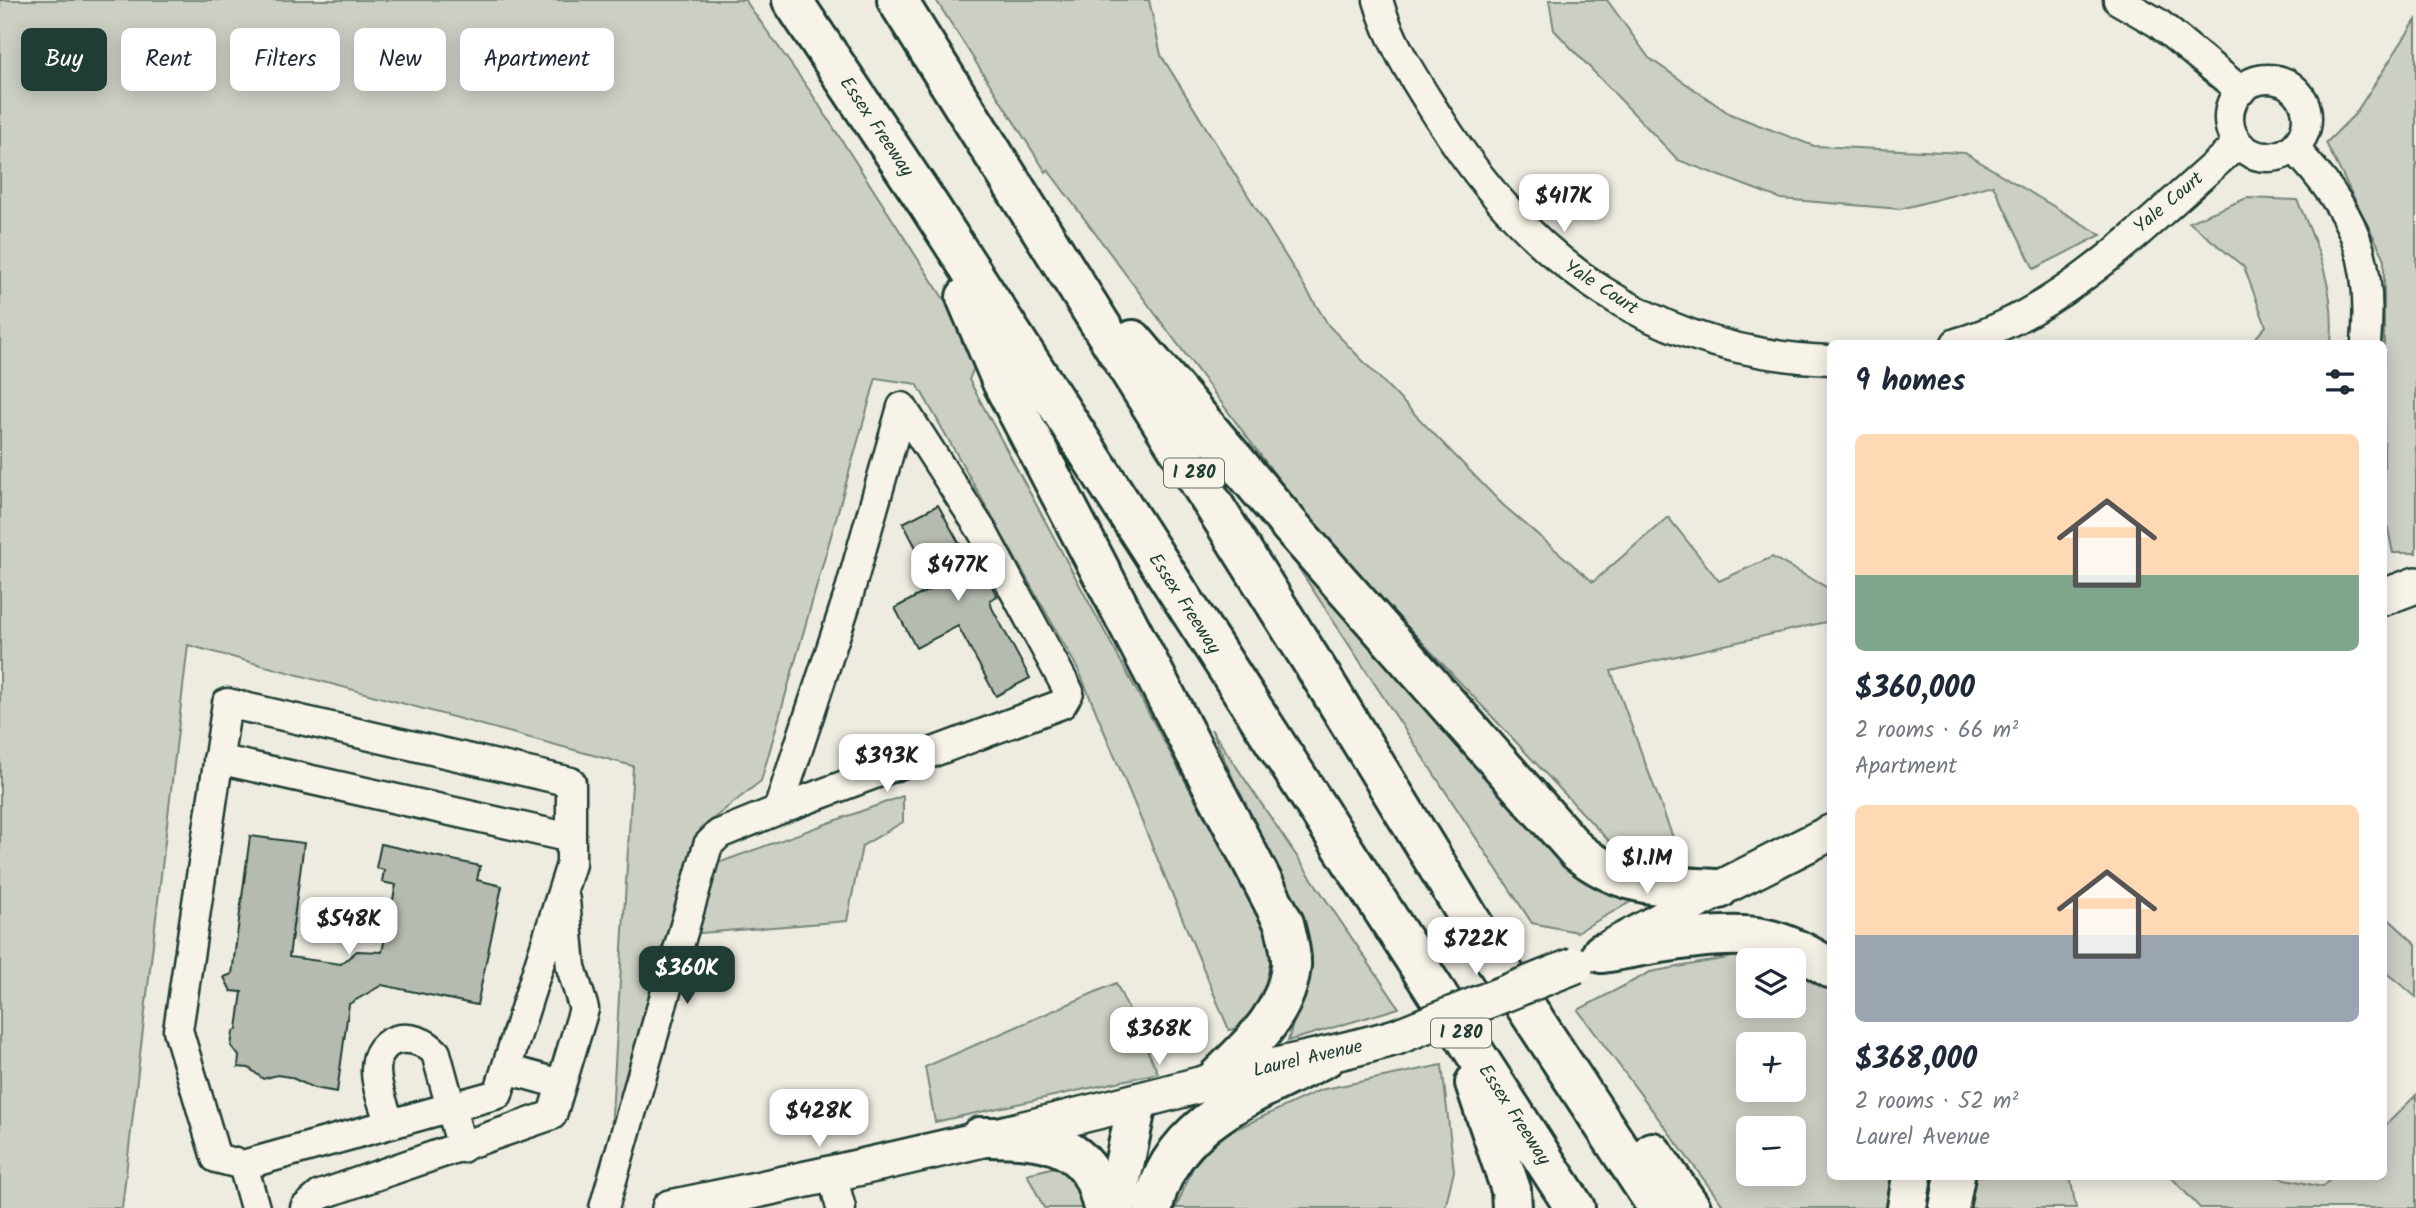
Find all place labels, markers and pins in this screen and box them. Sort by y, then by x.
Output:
pin: $417K [1515,174,1613,234]
pin: $477K [909,544,1007,603]
pin: $393K [838,734,936,794]
pin: $1.1M [1598,836,1696,896]
pin: $548K [300,898,398,957]
pin: $722K [1427,918,1525,977]
pin: $360K [638,946,736,1006]
pin: $368K [1110,1007,1208,1067]
pin: $428K [770,1090,868,1149]

